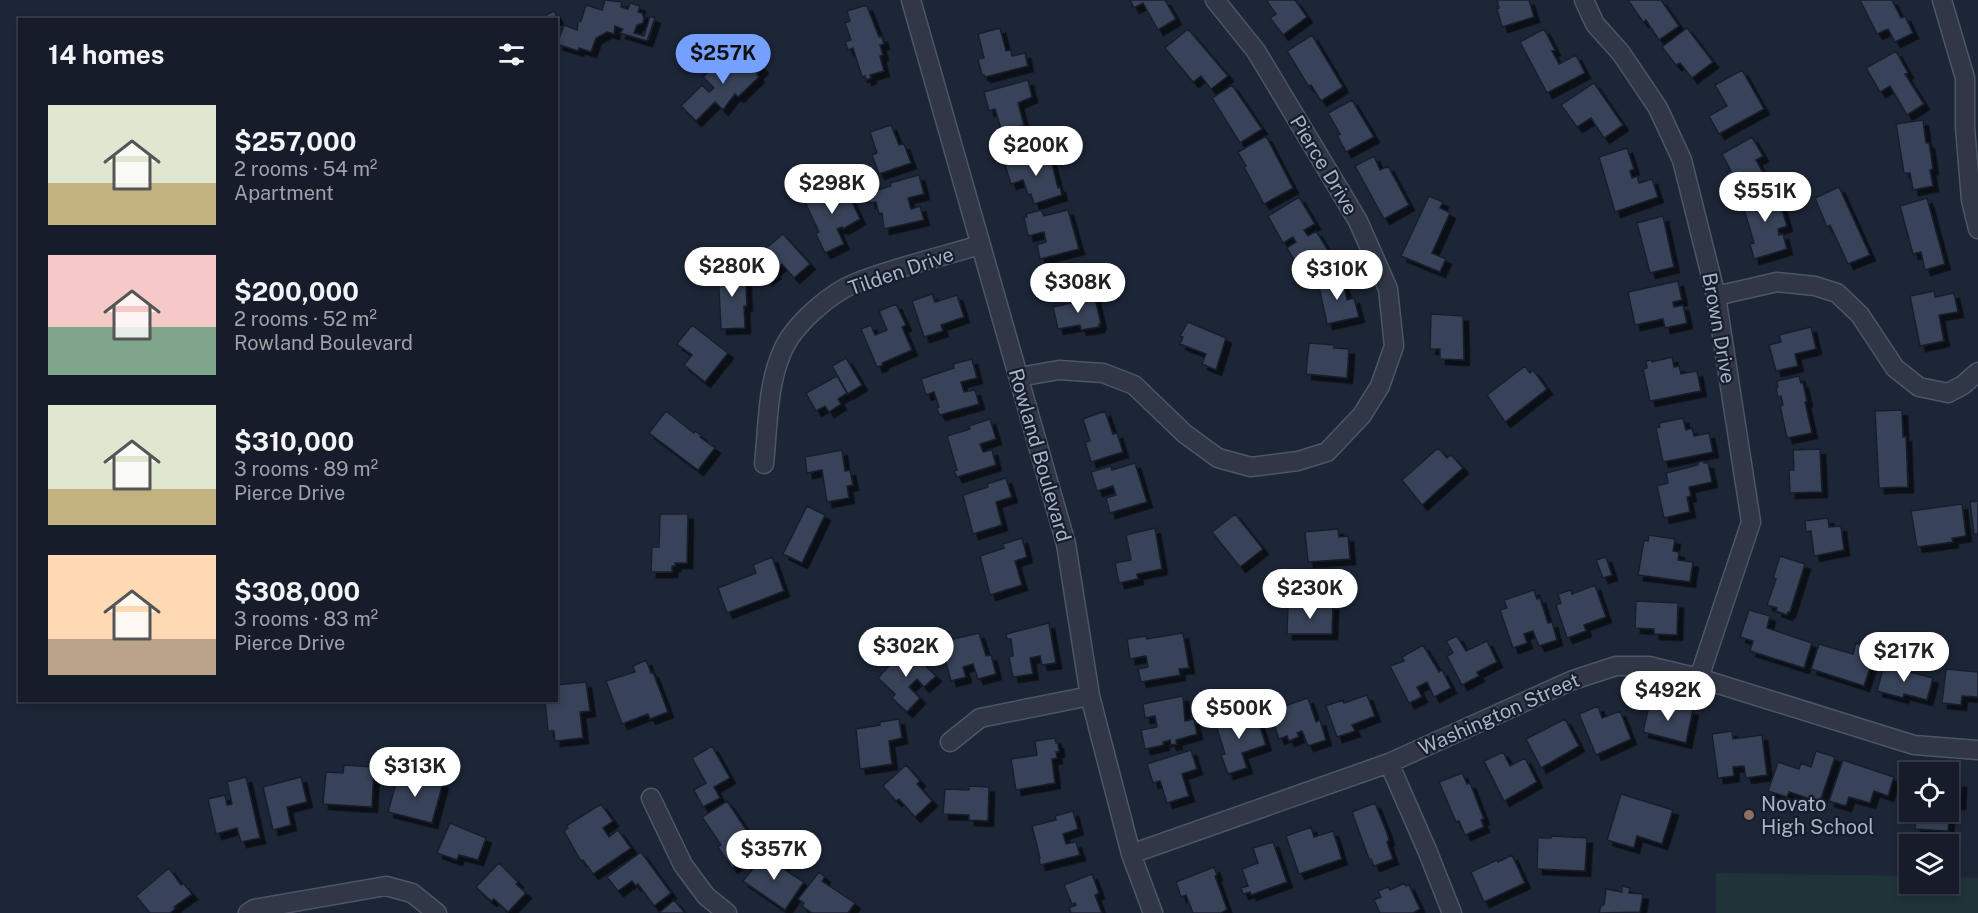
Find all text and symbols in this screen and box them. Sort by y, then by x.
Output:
pin: $257K [681,34,765,85]
icon: filters [495,38,528,71]
text: 14 homes [48,39,164,70]
text: $257K [690,41,756,65]
street label: Pierce Drive [1285,111,1363,219]
text: $257,000 [234,126,356,157]
pin: $200K [994,126,1078,177]
icon: home [96,129,168,201]
text: $200K [1003,133,1069,157]
text: 2 rooms · 54 m² [234,157,377,181]
pin: $298K [790,164,874,215]
text: $298K [798,171,866,195]
pin: $551K [1723,172,1807,223]
text: $551K [1733,179,1797,203]
text: Apartment [234,181,334,205]
street label: Tilden Drive [845,242,957,300]
pin: $280K [690,247,774,298]
pin: $310K [1295,250,1379,301]
text: $280K [699,254,765,278]
text: $310K [1306,257,1368,281]
pin: $308K [1036,263,1120,314]
text: $308K [1044,270,1112,294]
street label: Brown Drive [1697,271,1741,385]
text: $200,000 [234,276,359,307]
icon: home [96,279,168,351]
text: 2 rooms · 52 m² [234,307,377,331]
text: Rowland Boulevard [234,331,413,355]
street label: Rowland Boulevard [1004,366,1076,544]
text: $310,000 [234,426,354,457]
icon: home [96,429,168,501]
text: 3 rooms · 89 m² [234,457,378,481]
text: Pierce Drive [234,481,345,505]
pin: $230K [1268,569,1352,620]
text: $308,000 [234,576,360,607]
text: $230K [1277,576,1343,600]
icon: home [96,579,168,651]
text: 3 rooms · 83 m² [234,607,378,631]
pin: $302K [864,627,948,678]
text: Pierce Drive [234,631,345,655]
pin: $217K [1862,632,1946,683]
text: $302K [873,634,939,658]
text: $217K [1873,639,1935,663]
street label: Washington Street [1415,668,1583,760]
pin: $492K [1626,671,1710,722]
text: $492K [1635,678,1701,702]
pin: $500K [1197,689,1281,740]
text: $500K [1205,696,1273,720]
pin: $313K [373,747,457,798]
text: $313K [383,754,447,778]
map controls [1899,762,1959,894]
button: locate [1899,762,1959,822]
place label: Novato High School [1761,792,1874,839]
marker: Novato High School [1742,808,1756,822]
pin: $357K [732,830,816,881]
button: layers [1899,834,1959,894]
text: $357K [740,837,808,861]

